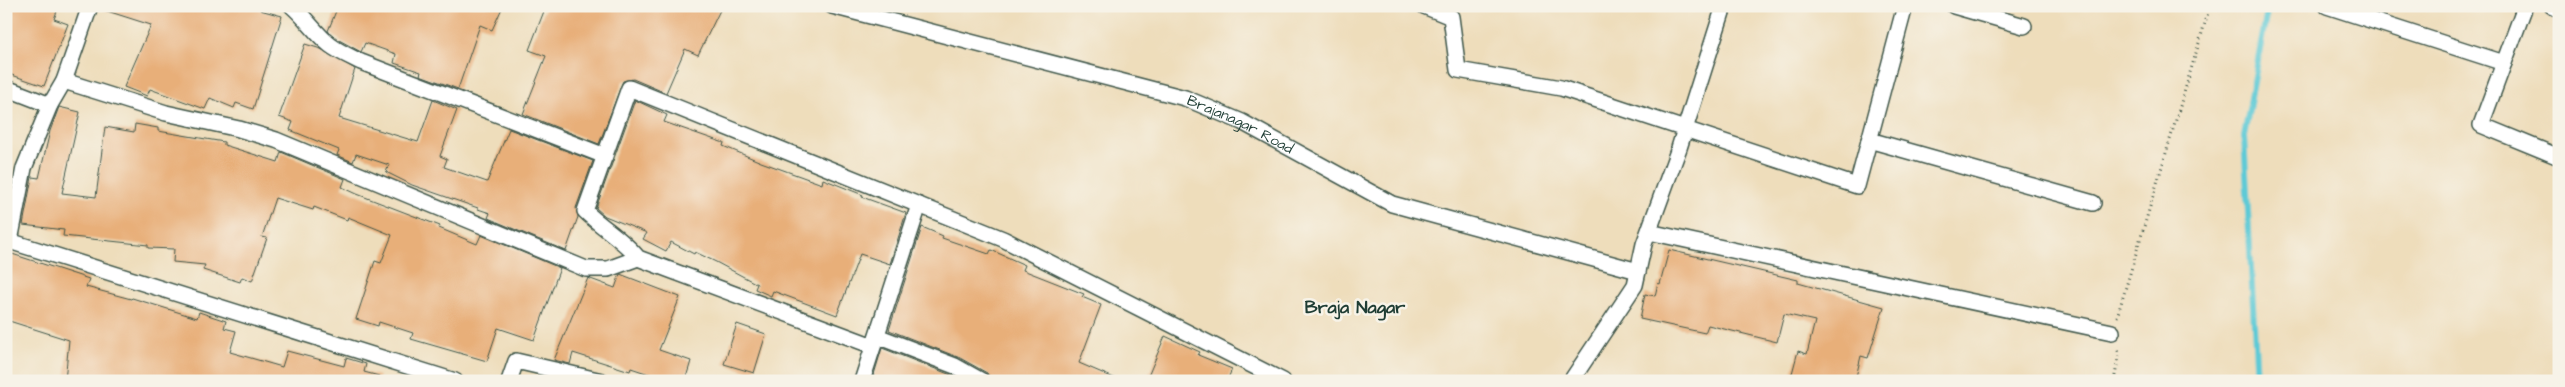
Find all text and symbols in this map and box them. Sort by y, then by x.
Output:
street label: Brajanagar Road [1184,90,1298,159]
district label: Braja Nagar [1305,295,1405,321]

